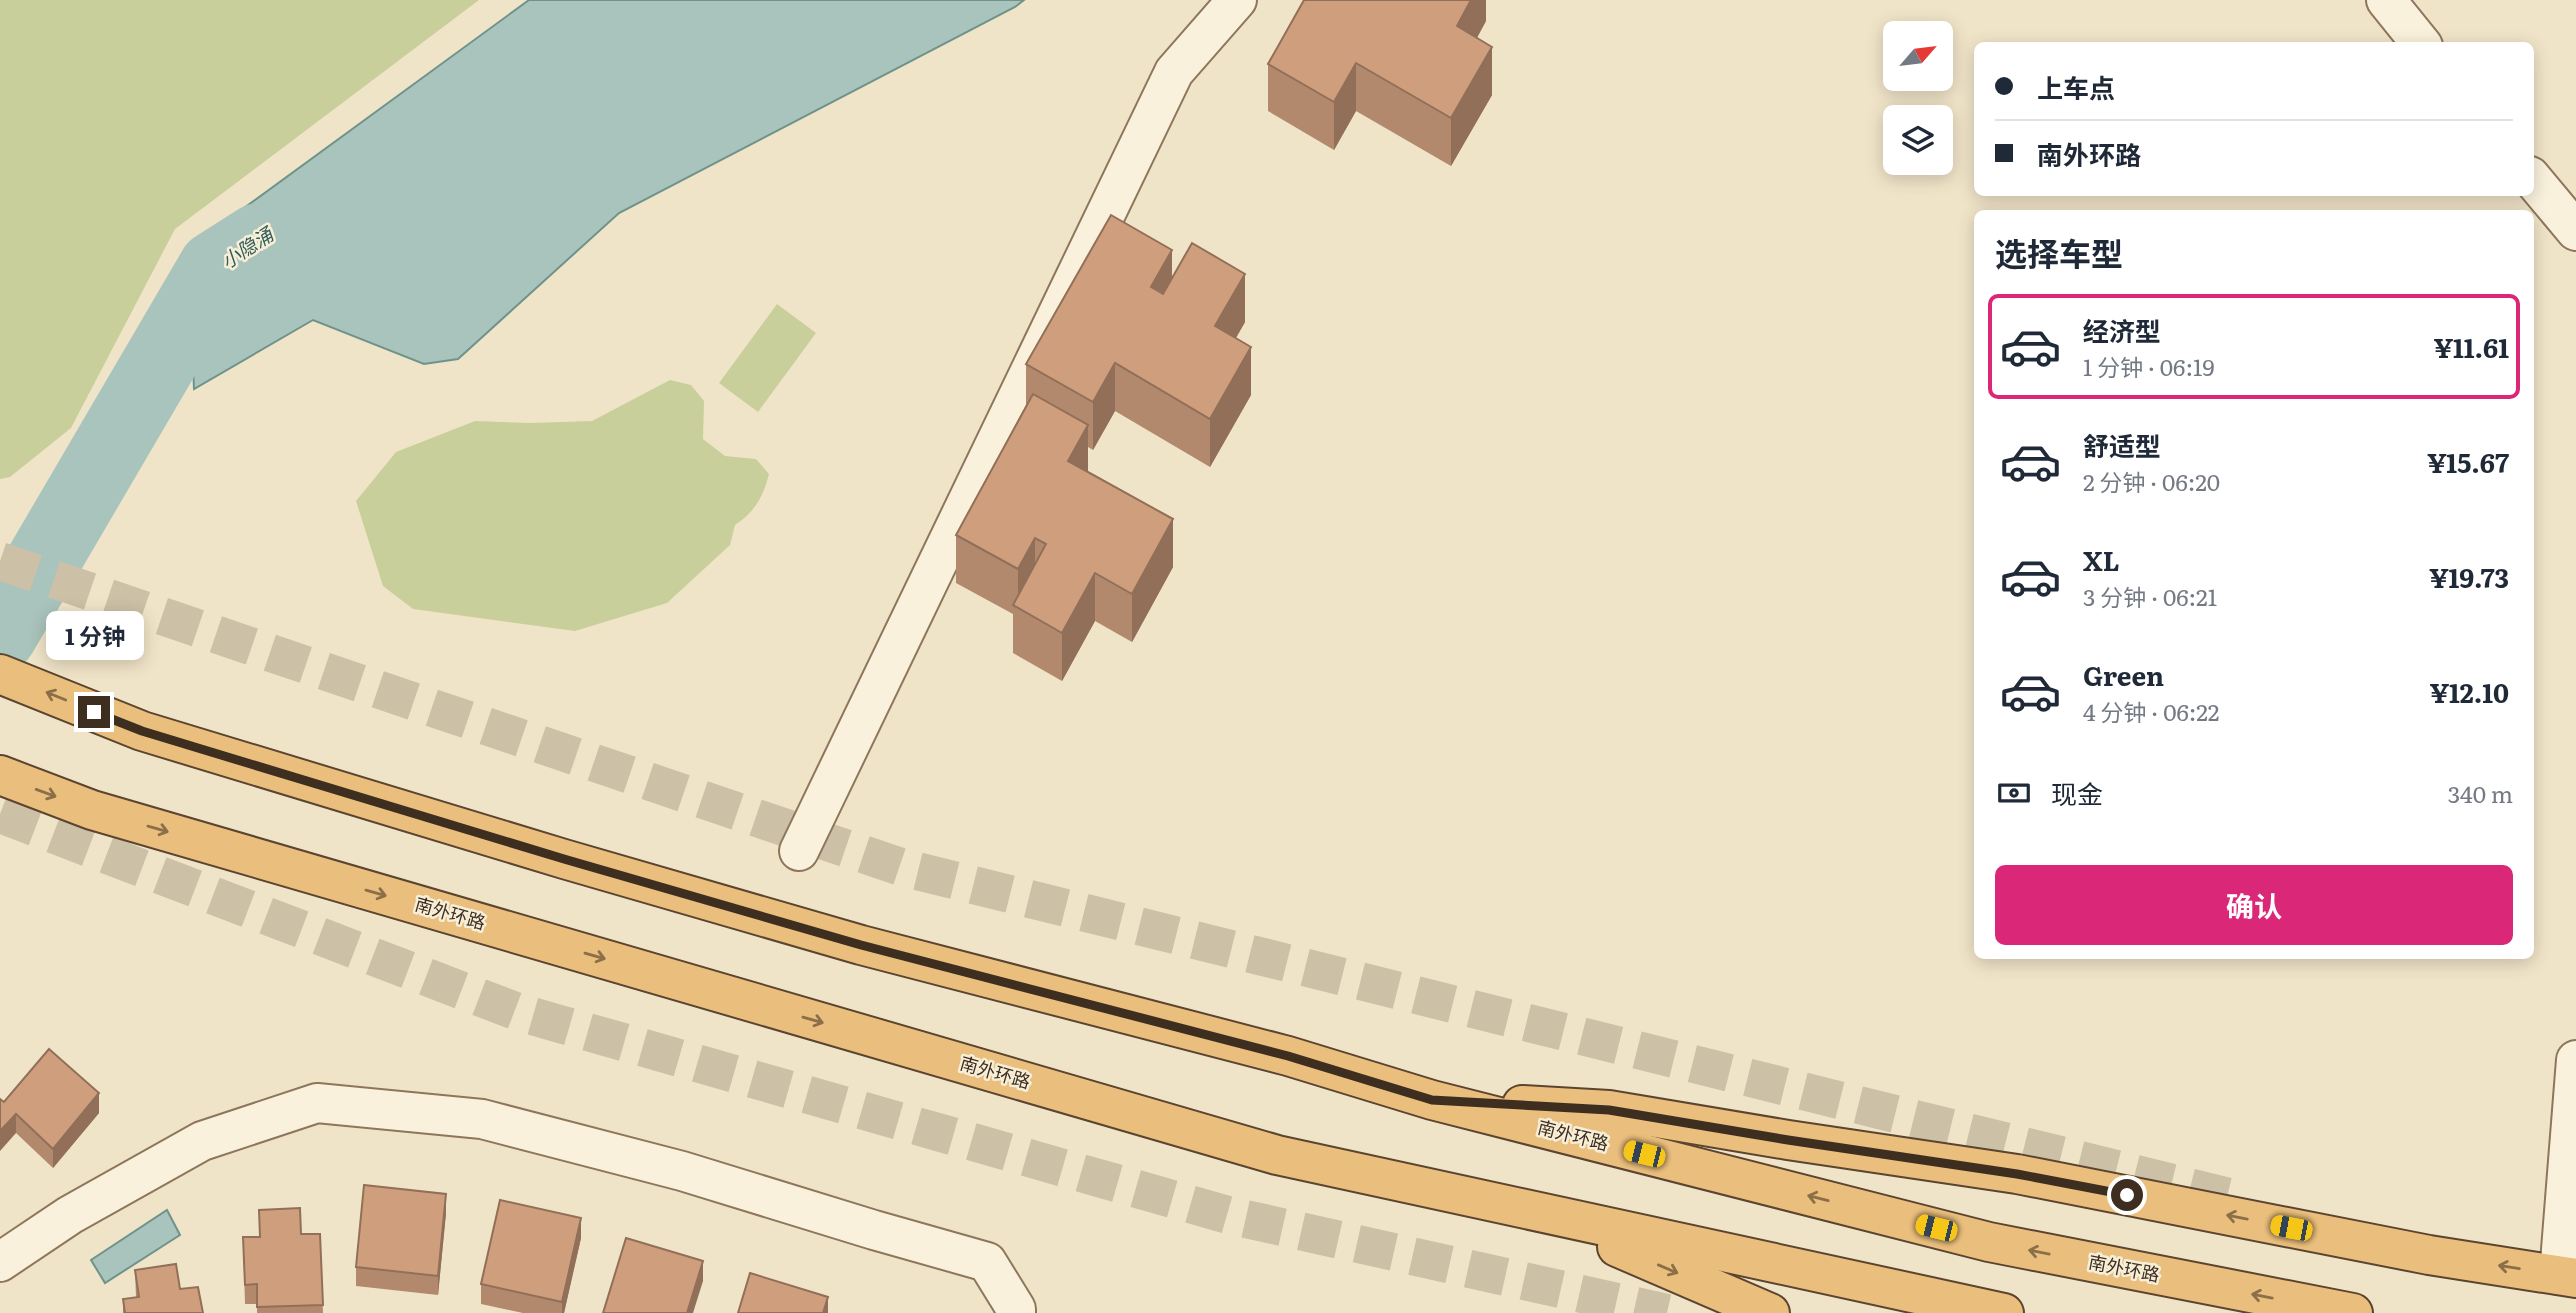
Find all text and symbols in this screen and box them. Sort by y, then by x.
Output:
north arrow [1883,21,1953,91]
map controls [1883,21,1953,175]
text: 上车点 [2037,67,2115,106]
button: layers [1883,105,1953,175]
text: 南外环路 [2037,134,2141,173]
water label: 小隐涌 [215,219,280,274]
text: 选择车型 [1995,228,2123,276]
text: 经济型 [2083,310,2161,349]
icon: car [1999,315,2062,378]
text: ¥11.61 [2434,327,2509,366]
text: 1 分钟 · 06:19 [2083,349,2215,383]
text: 舒适型 [2083,425,2161,464]
icon: car [1999,430,2062,493]
text: ¥15.67 [2427,442,2509,481]
text: 2 分钟 · 06:20 [2083,464,2220,498]
text: XL [2083,540,2120,579]
icon: car [1999,545,2062,608]
text: ¥19.73 [2429,557,2509,596]
text: 3 分钟 · 06:21 [2083,579,2217,613]
callout: 1 分钟 [45,610,143,660]
text: 1 分钟 [65,618,125,652]
text: Green [2083,655,2164,694]
icon: car [1999,660,2062,723]
text: ¥12.10 [2430,672,2509,711]
one-way arrow [45,689,67,702]
text: 4 分钟 · 06:22 [2083,694,2220,728]
route end [78,696,110,728]
text: 现金 [2051,773,2103,812]
icon: cash [1995,774,2033,812]
text: 340 m [2448,776,2513,810]
one-way arrow [35,787,57,800]
one-way arrow [146,823,168,836]
button: 确认 [1995,865,2513,945]
one-way arrow [365,887,387,900]
street label: 南外环路 [412,890,489,935]
one-way arrow [583,951,605,964]
one-way arrow [801,1014,824,1027]
street label: 南外环路 [957,1049,1034,1094]
street label: 南外环路 [1535,1113,1612,1156]
car [1622,1139,1667,1169]
route start [2111,1179,2143,1211]
one-way arrow [1807,1191,1830,1204]
one-way arrow [2226,1210,2249,1224]
car [1914,1213,1959,1243]
car [2269,1214,2314,1242]
one-way arrow [2028,1244,2051,1258]
street label: 南外环路 [2086,1247,2162,1288]
one-way arrow [2498,1261,2520,1274]
one-way arrow [1657,1263,1678,1276]
one-way arrow [2251,1288,2274,1302]

